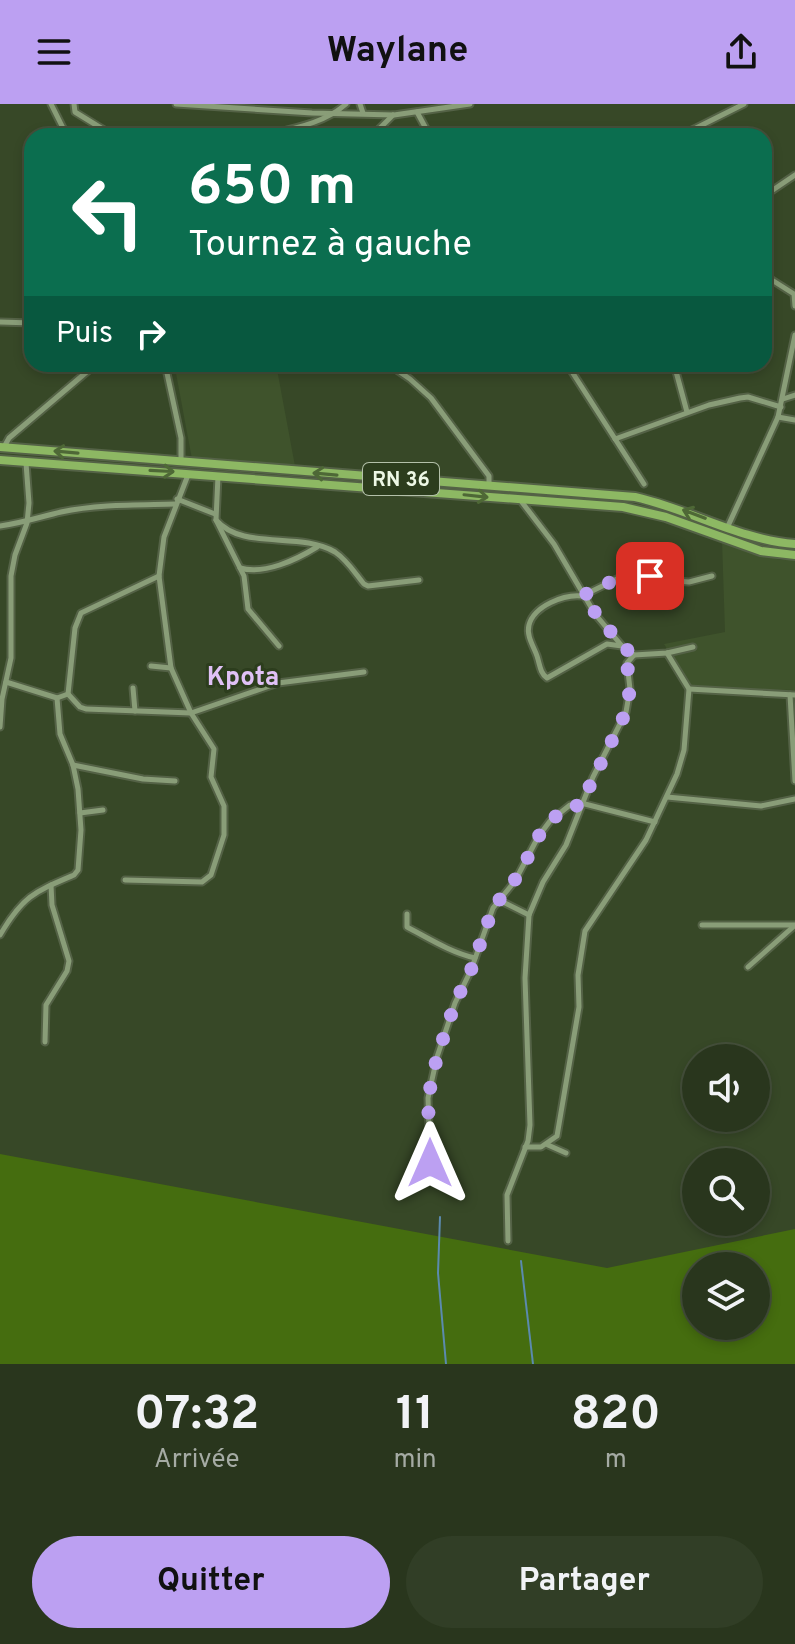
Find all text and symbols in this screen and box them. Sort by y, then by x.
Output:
text: Waylane [327,29,468,75]
icon: menu [32,30,76,74]
icon: share [719,30,763,74]
text: 650 m [188,154,356,224]
icon: left [56,160,160,264]
text: Tournez à gauche [188,223,472,269]
icon: right [129,312,173,356]
text: Puis [56,316,113,353]
one-way arrow [53,444,80,459]
road number: RN 36 [363,463,439,495]
one-way arrow [148,464,175,479]
one-way arrow [312,466,339,481]
one-way arrow [463,488,489,503]
one-way arrow [682,506,707,520]
pin [616,542,684,610]
icon: arrive [628,554,672,598]
district label: Kpota [207,662,279,695]
map controls [682,1044,770,1340]
button: sound [682,1044,770,1132]
position arrow [388,1121,472,1205]
button: search [682,1148,770,1236]
button: layers [682,1252,770,1340]
text: 07:32 [134,1386,259,1446]
text: 11 [396,1386,434,1446]
text: 820 [571,1386,661,1446]
text: Arrivée [154,1444,239,1477]
text: min [393,1444,437,1477]
text: m [605,1444,627,1477]
button: Quitter [32,1536,390,1628]
button: Partager [406,1536,763,1628]

